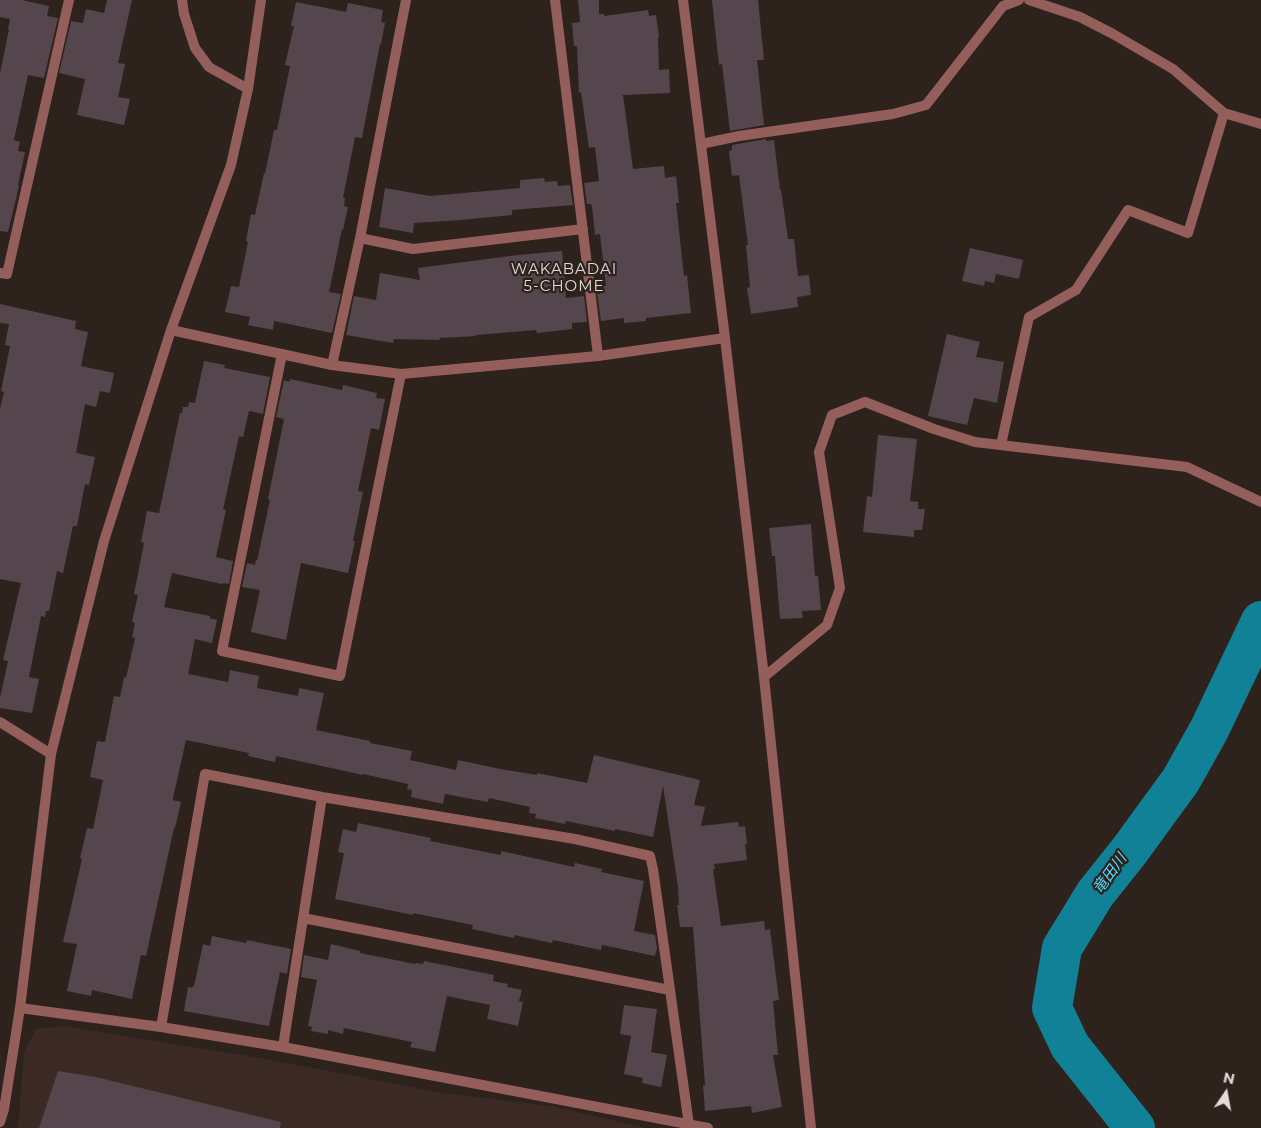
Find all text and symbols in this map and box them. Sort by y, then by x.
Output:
district label: WAKABADAI 5-CHOME [510,261,618,296]
water label: 竜田川 [1089,851,1131,897]
north arrow [1201,1068,1251,1118]
text: N [1222,1068,1237,1088]

